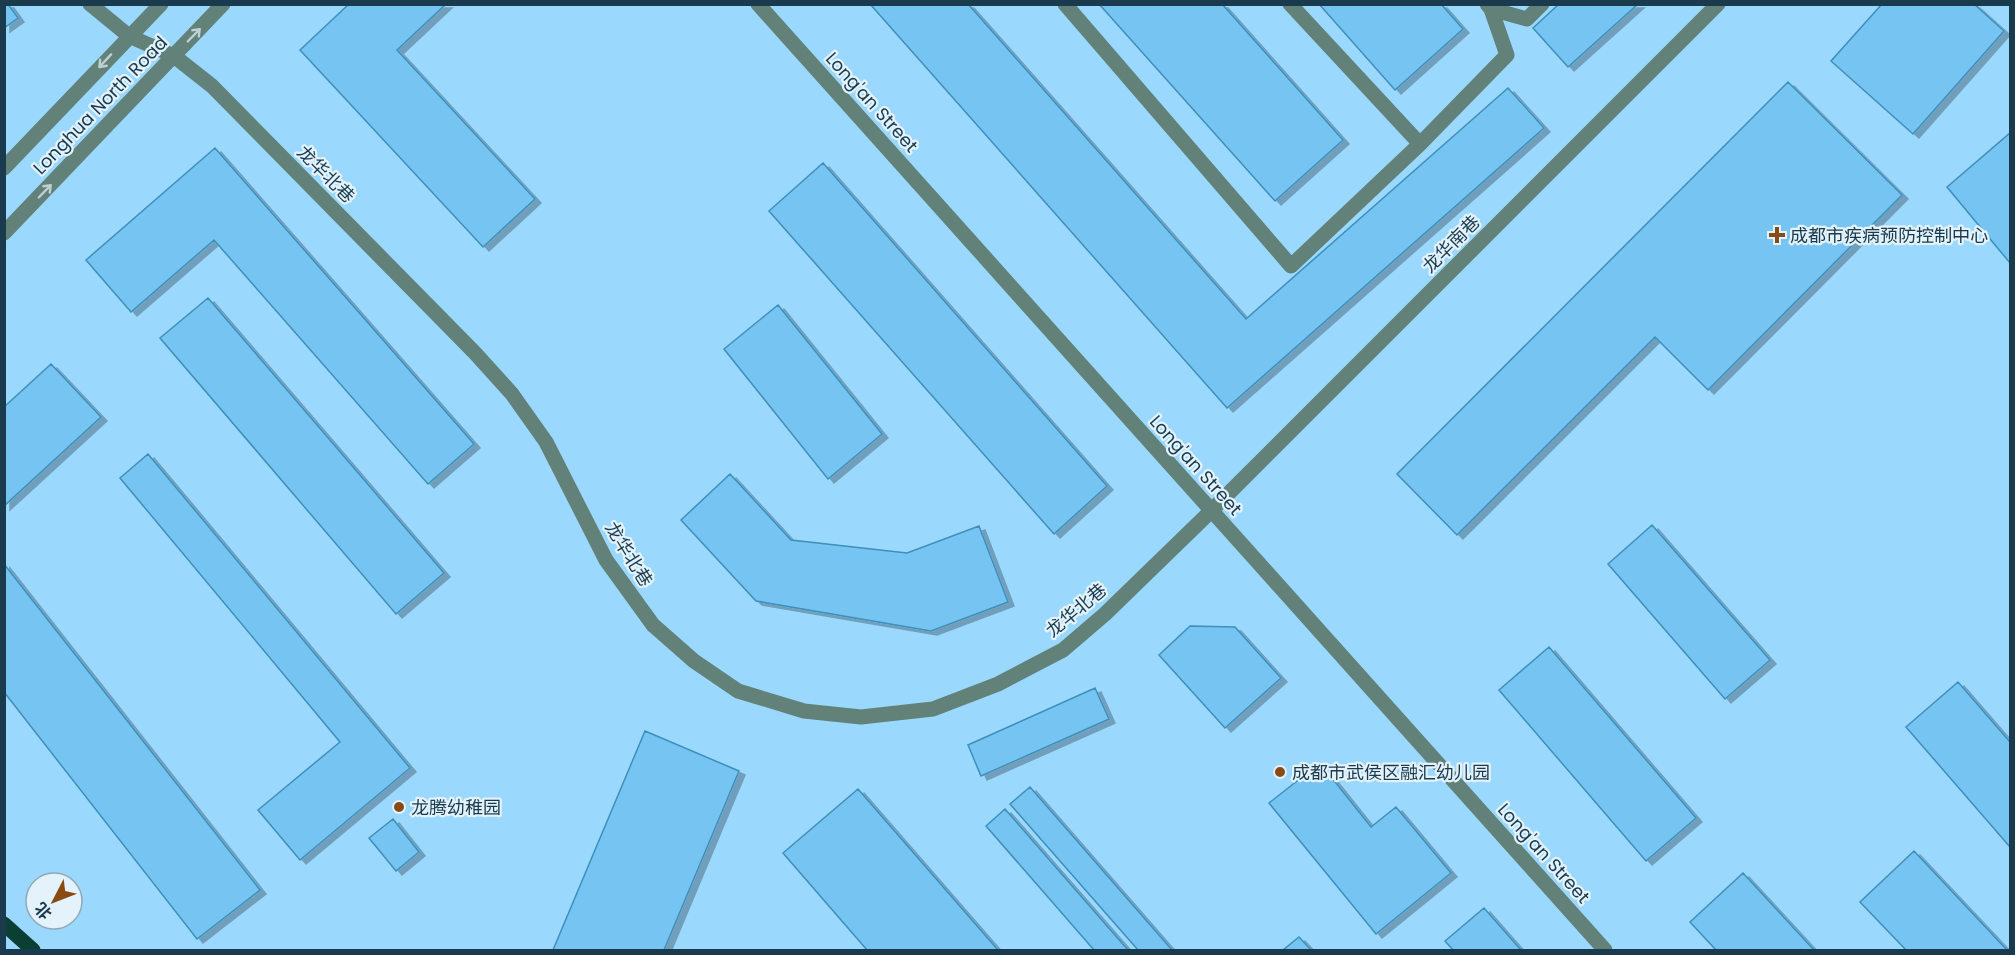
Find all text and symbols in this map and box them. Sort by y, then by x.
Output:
one-way arrow [187,27,202,42]
street label: Longhua North Road [27,30,173,180]
street label: Long'an Street [820,46,924,158]
one-way arrow [98,54,112,69]
street label: 龙华北巷 [292,140,360,208]
one-way arrow [38,183,52,198]
street label: 龙华南巷 [1417,210,1485,278]
place label: 成都市疾病预防控制中心 [1790,223,1988,248]
marker: 成都市疾病预防控制中心 [1768,226,1786,244]
street label: Long'an Street [1144,409,1248,521]
street label: 龙华北巷 [599,517,659,591]
street label: 龙华北巷 [1040,577,1112,643]
place label: 成都市武侯区融汇幼儿园 [1292,760,1490,785]
marker: 成都市武侯区融汇幼儿园 [1273,765,1287,779]
place label: 龙腾幼稚园 [411,795,501,820]
street label: Long'an Street [1492,797,1596,909]
marker: 龙腾幼稚园 [392,800,406,814]
north arrow [24,871,84,931]
text: 北 [29,897,57,924]

